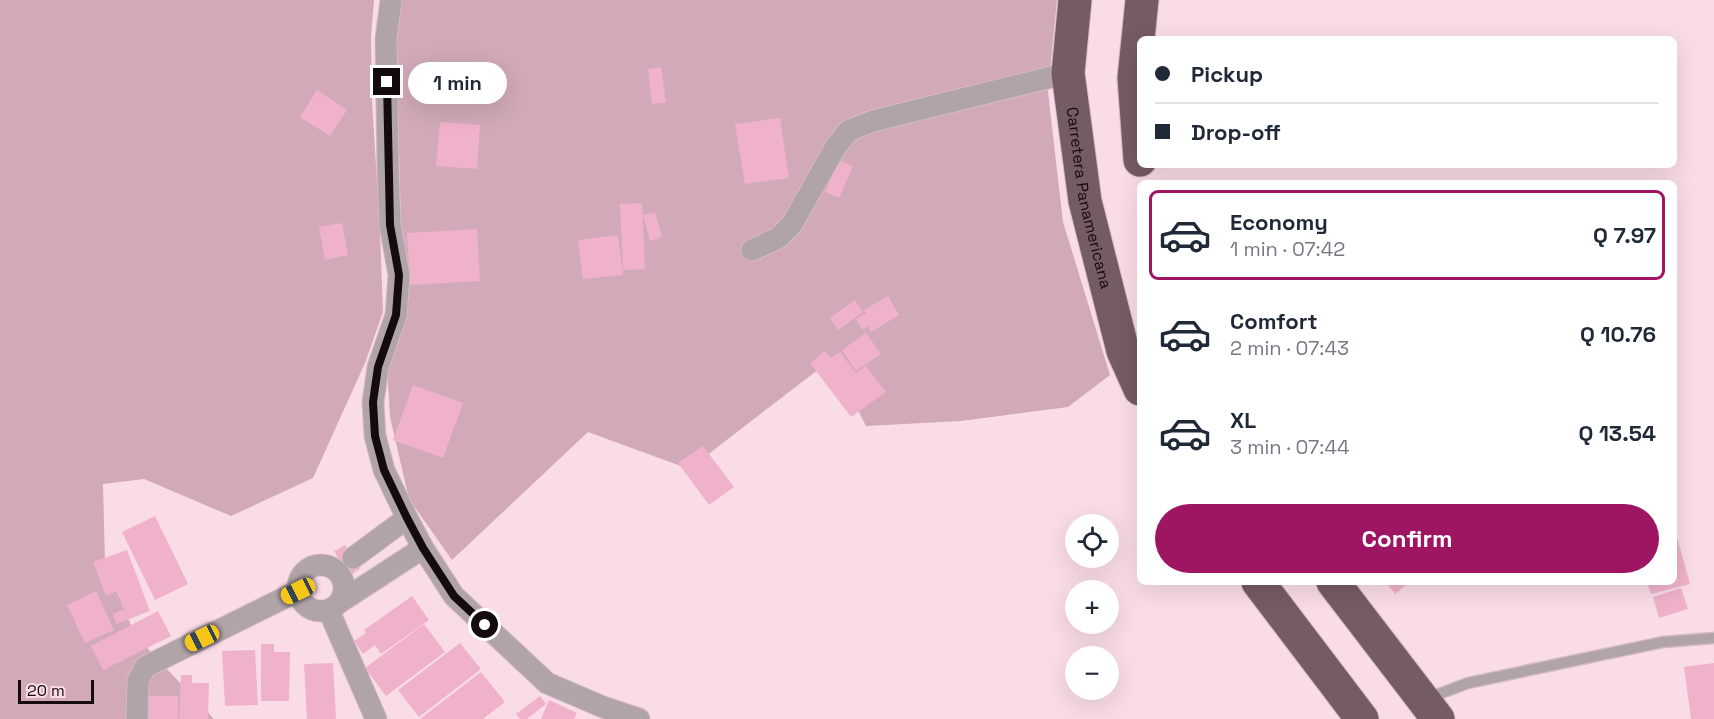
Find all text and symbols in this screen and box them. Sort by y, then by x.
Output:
text: Pickup [1191,60,1263,88]
callout: 1 min [408,61,507,103]
route end [373,68,400,95]
text: 1 min [433,70,482,96]
street label: Carretera Panamericana [1062,106,1117,291]
text: Drop-off [1191,118,1281,146]
icon: car [1158,208,1212,262]
text: Economy [1230,208,1328,236]
text: Q 7.97 [1593,221,1656,249]
text: 1 min · 07:42 [1230,236,1345,262]
icon: car [1158,307,1212,361]
text: Comfort [1230,307,1318,335]
text: Q 10.76 [1580,320,1656,348]
text: 2 min · 07:43 [1230,335,1349,361]
icon: car [1158,406,1212,460]
text: XL [1230,406,1256,434]
text: Q 13.54 [1578,419,1656,447]
text: 3 min · 07:44 [1230,434,1349,460]
button: Confirm [1155,504,1659,573]
map controls [1065,514,1119,700]
button: locate [1065,514,1119,568]
car [278,575,318,607]
button: + [1065,580,1119,634]
route start [471,611,498,638]
car [182,622,222,654]
button: − [1065,646,1119,700]
scale bar [18,677,94,704]
text: 20 m [27,680,65,701]

